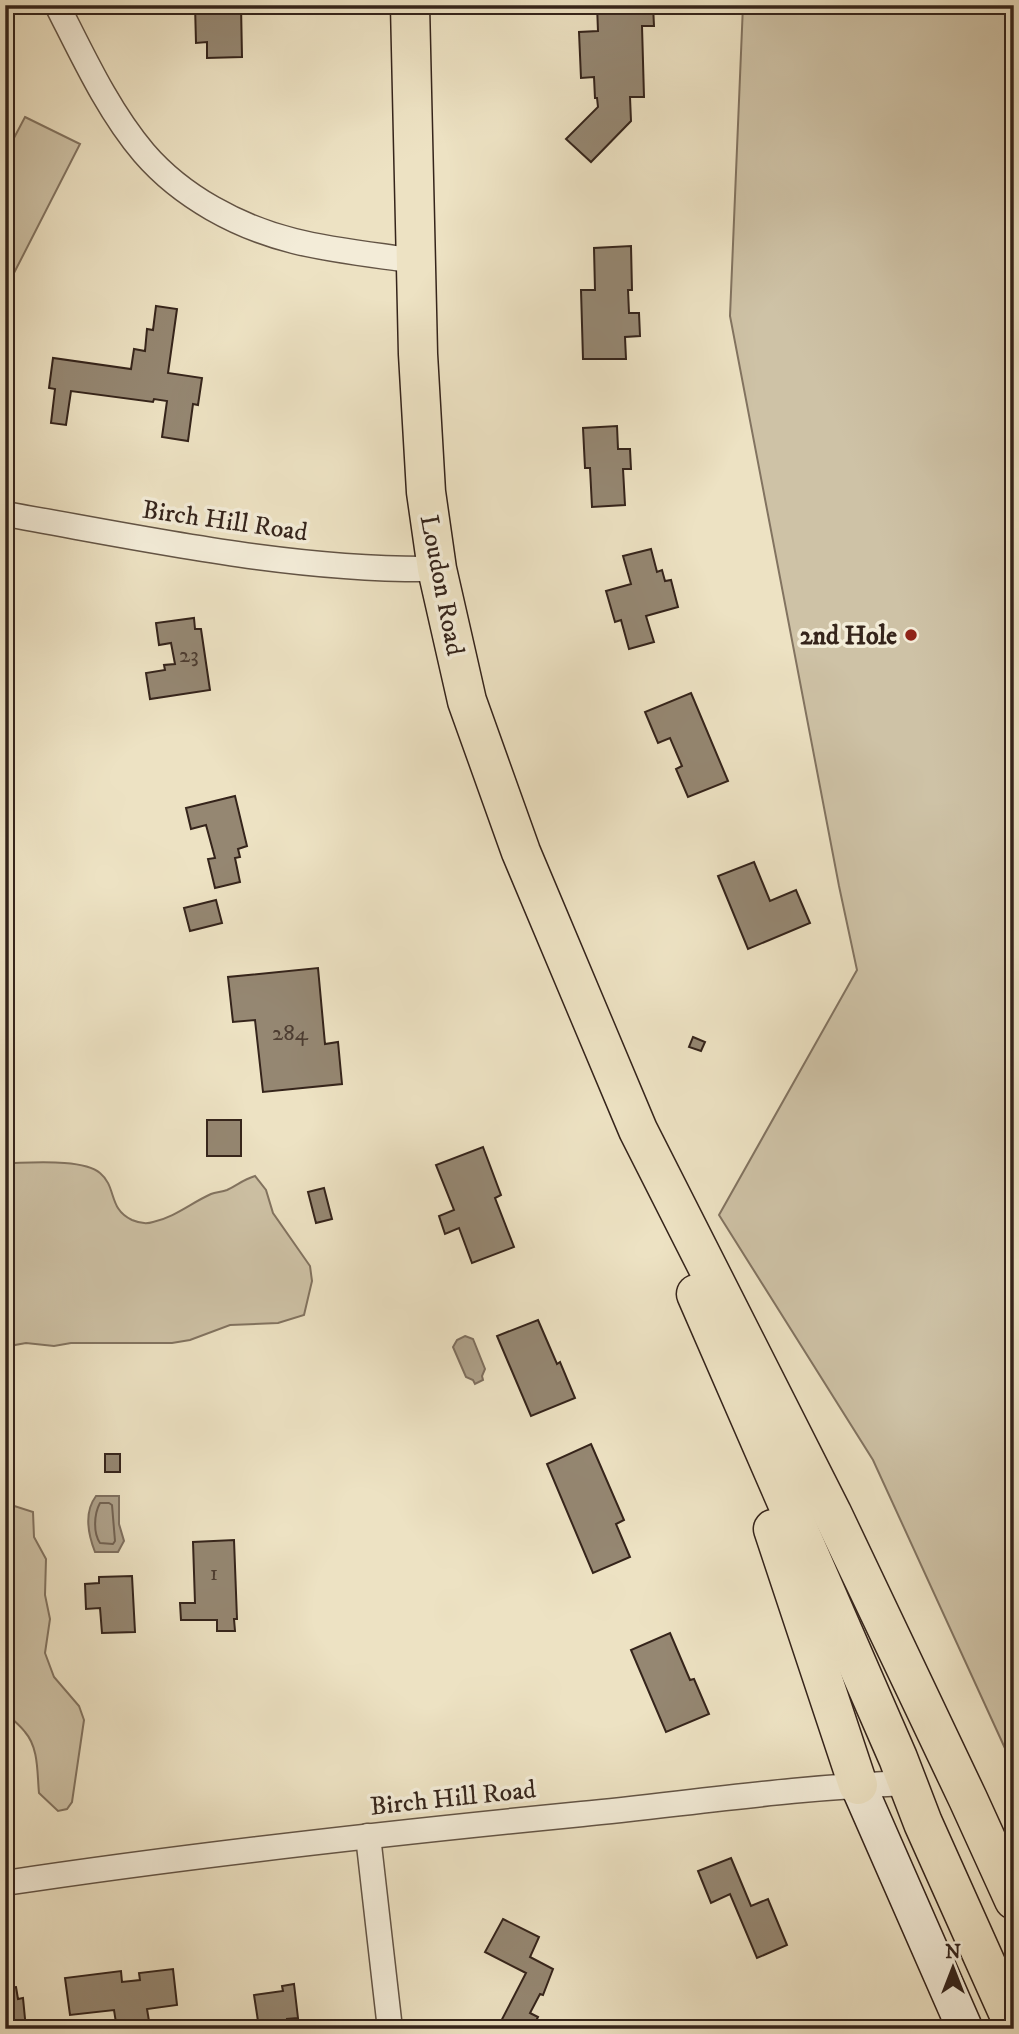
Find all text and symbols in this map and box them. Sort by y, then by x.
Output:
street label: Birch Hill Road [140,494,310,549]
street label: Loudon Road [412,512,471,658]
place label: 2nd Hole [800,620,897,653]
marker: 2nd Hole [903,627,919,643]
house number: 23 [179,641,199,670]
house number: 284 [272,1019,309,1048]
house number: 1 [210,1559,218,1588]
street label: Birch Hill Road [369,1773,538,1824]
north arrow [918,1932,988,2002]
text: N [945,1941,961,1964]

